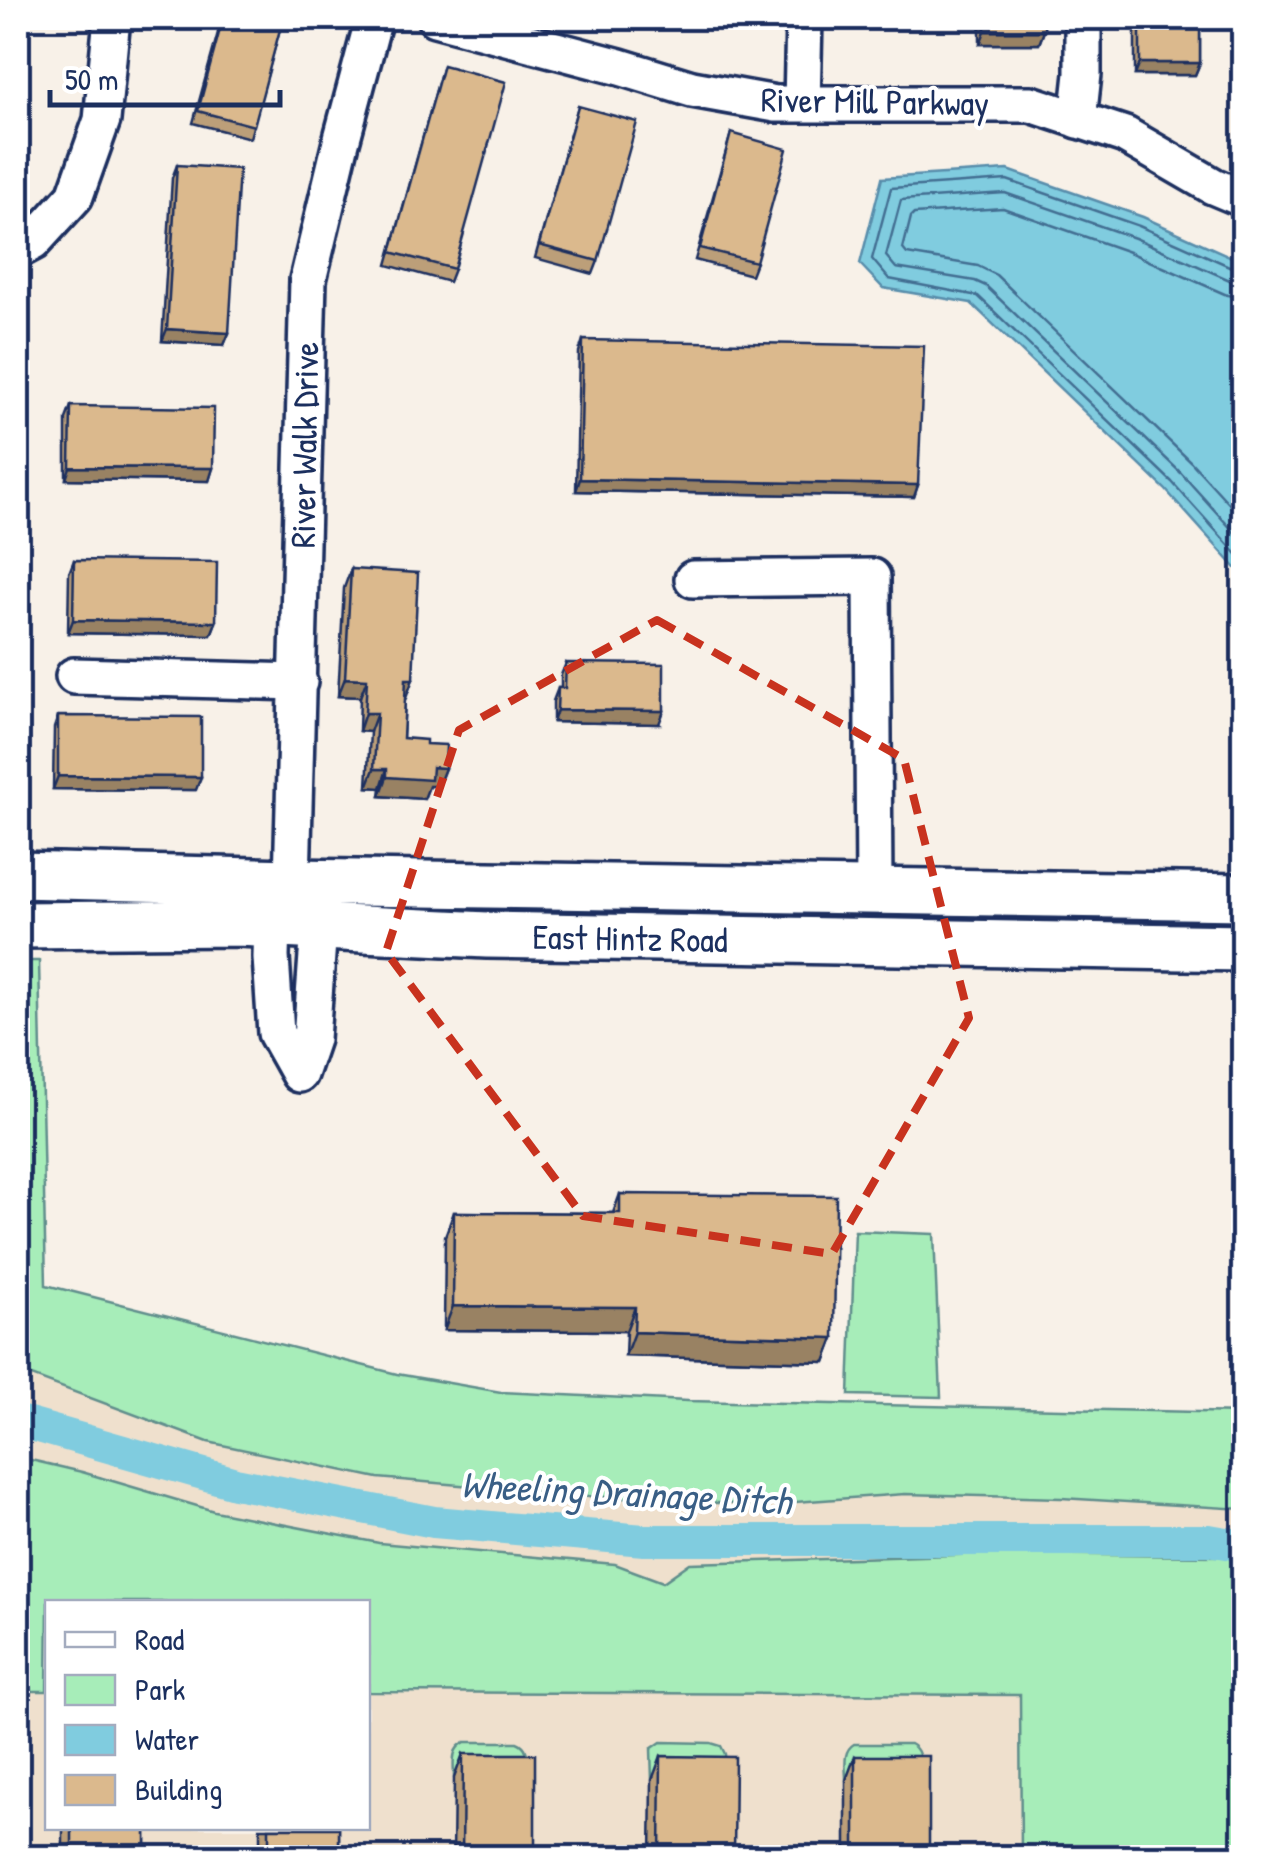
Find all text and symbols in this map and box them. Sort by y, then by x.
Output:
scale bar [50,45,280,107]
text: 50 m [65,59,118,99]
street label: River Mill Parkway [760,76,990,126]
street label: River Walk Drive [279,341,329,549]
street label: East Hintz Road [532,913,728,963]
water label: Wheeling Drainage Ditch [460,1457,795,1527]
legend [45,1600,370,1830]
text: Road [135,1619,184,1659]
text: Park [135,1669,185,1709]
text: Water [135,1719,199,1759]
text: Building [135,1769,222,1809]

